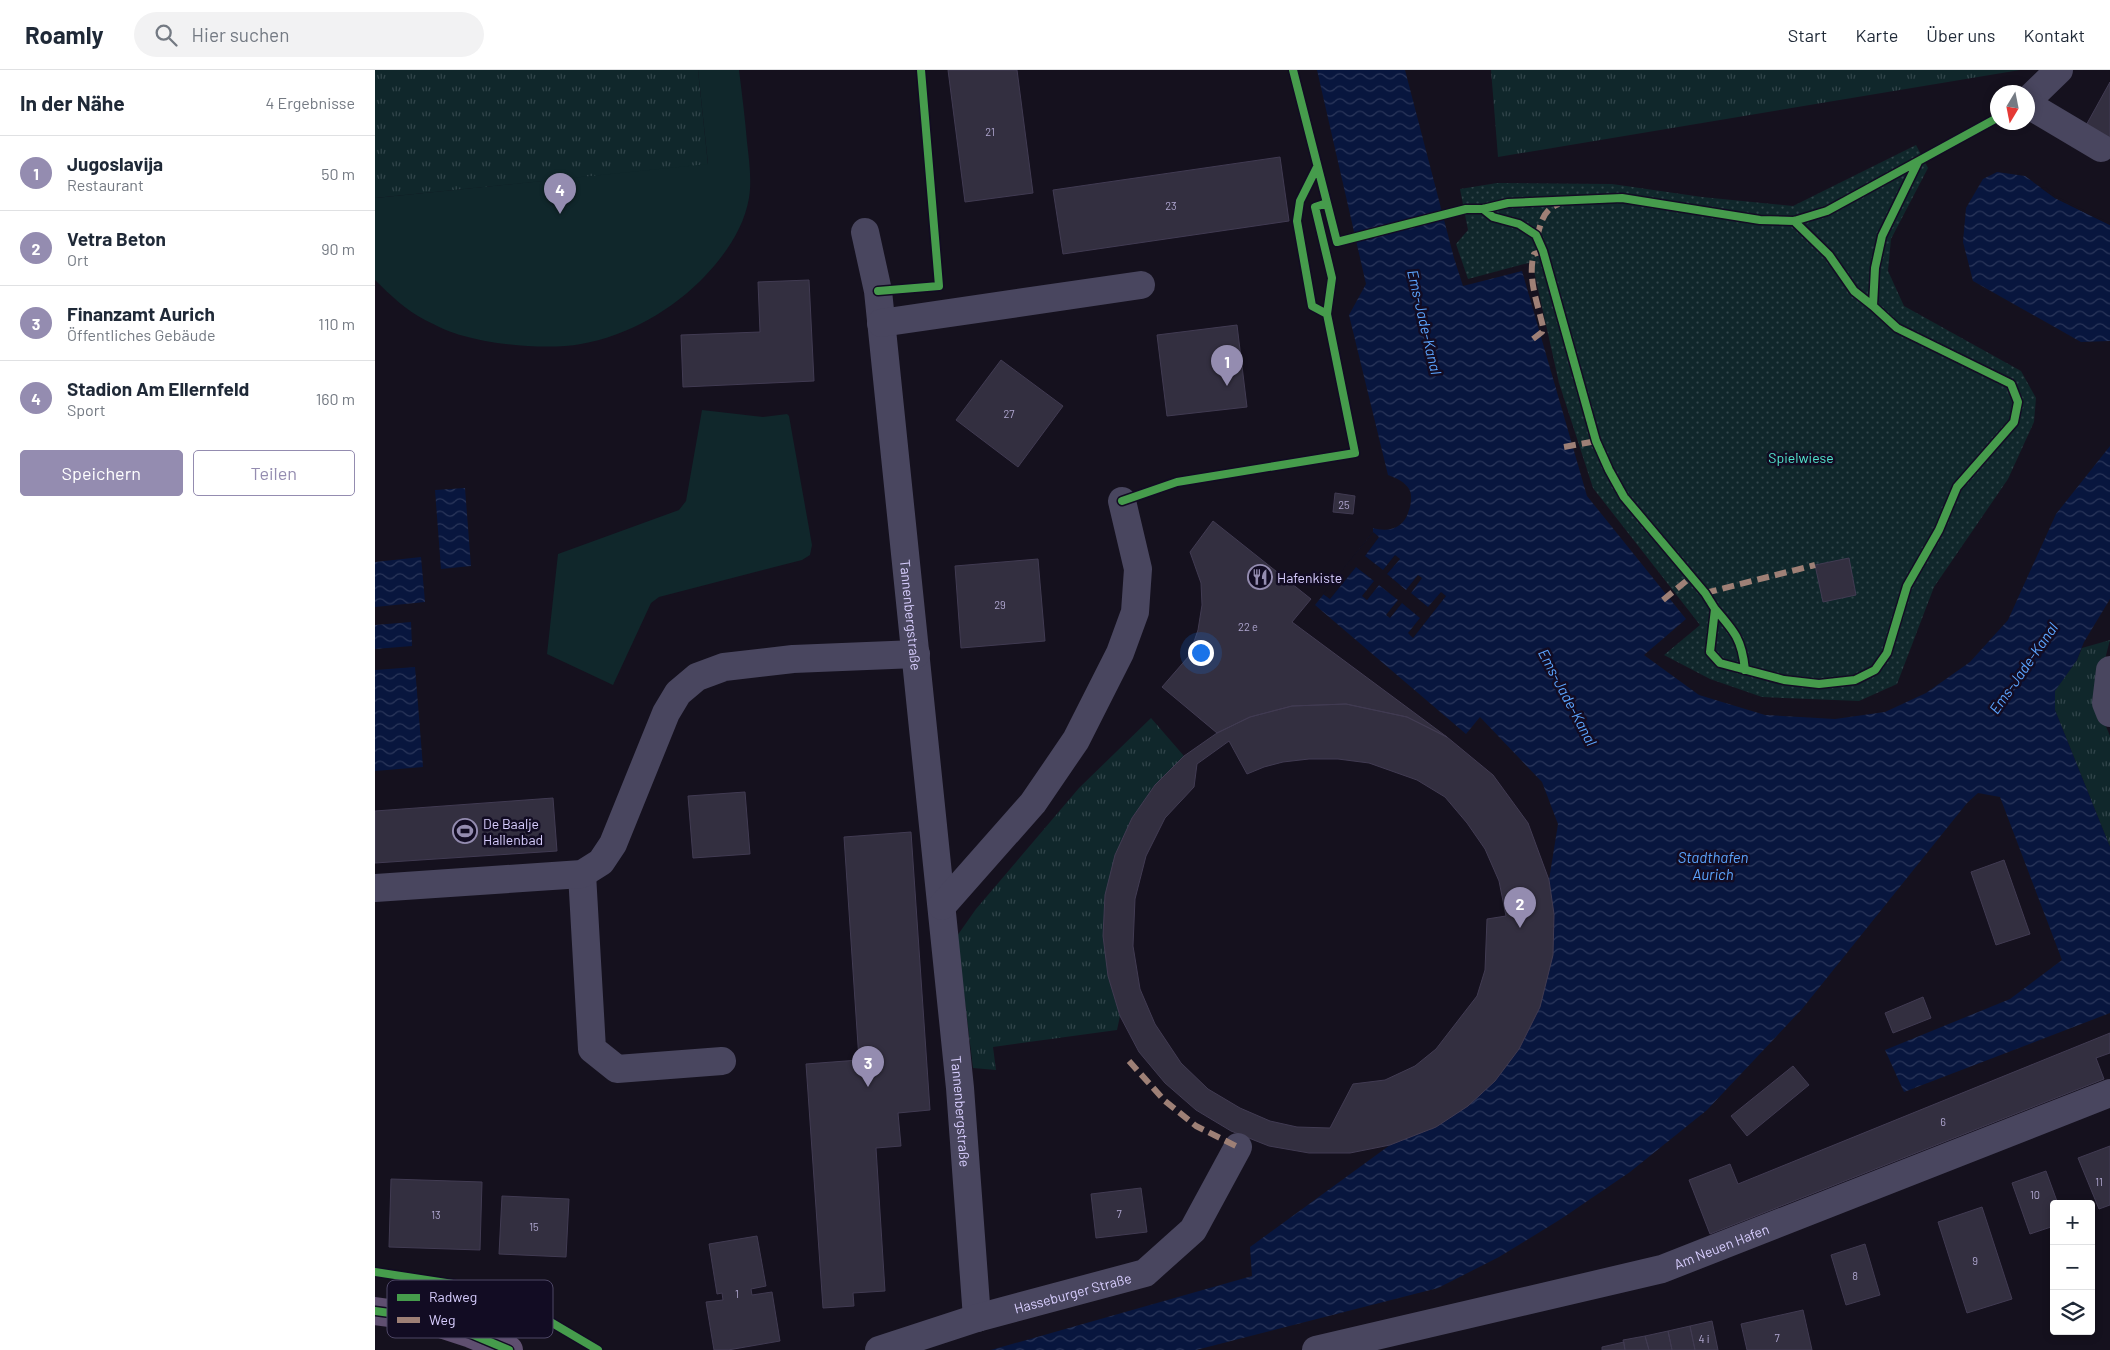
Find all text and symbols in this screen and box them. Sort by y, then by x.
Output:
search box [134,12,484,57]
text: Roamly [25,20,104,49]
icon: search [152,21,180,49]
text: Hier suchen [192,23,289,46]
text: Start [1788,24,1827,46]
text: Karte [1855,24,1898,46]
text: Über uns [1926,24,1995,46]
text: Kontakt [2023,24,2085,46]
north arrow [1990,85,2035,130]
text: In der Nähe [20,90,125,115]
text: 4 Ergebnisse [265,93,355,112]
house number: 21 [985,125,995,138]
text: Jugoslavija [67,152,163,175]
text: 1 [33,164,39,183]
text: 50 m [321,164,355,183]
pin: 4 [544,173,576,214]
text: Restaurant [67,175,144,194]
house number: 23 [1165,199,1177,212]
text: Vetra Beton [67,227,166,250]
text: 2 [32,239,40,258]
text: 90 m [321,239,355,258]
text: Ort [67,250,89,269]
water label: Ems-Jade-Kanal [1404,268,1446,377]
text: Finanzamt Aurich [67,302,215,325]
text: 3 [32,314,40,333]
text: 110 m [318,314,355,333]
text: Öffentliches Gebäude [67,325,216,344]
pin: 1 [1211,345,1243,386]
text: Stadion Am Ellernfeld [67,377,249,400]
text: 4 [31,389,41,408]
text: 160 m [316,389,355,408]
text: Sport [67,400,106,419]
house number: 27 [1003,407,1015,420]
park label: Spielwiese [1768,449,1834,466]
button: Speichern [20,450,183,496]
button: Teilen [193,450,355,496]
house number: 25 [1338,498,1350,511]
street label: Tannenbergstraße [897,558,925,671]
restaurant icon: Hafenkiste [1247,564,1273,590]
place label: Hafenkiste [1277,569,1342,586]
house number: 29 [994,598,1006,611]
water label: Ems-Jade-Kanal [1985,618,2061,717]
house number: 22 e [1238,620,1258,633]
your location [1188,640,1214,666]
water label: Ems-Jade-Kanal [1535,645,1601,749]
place label: De Baalje Hallenbad [483,815,543,848]
sports icon: De Baalje Hallenbad [452,818,478,844]
water label: Stadthafen Aurich [1678,848,1749,883]
pin: 2 [1504,887,1536,928]
pin: 3 [852,1046,884,1087]
street label: Tannenbergstraße [948,1055,974,1168]
house number: 6 [1940,1115,1946,1128]
house number: 11 [2095,1175,2103,1188]
house number: 10 [2030,1188,2040,1201]
map controls [2050,1200,2095,1335]
button: + [2050,1200,2095,1245]
house number: 7 [1116,1207,1122,1220]
house number: 13 [431,1208,441,1221]
street label: Am Neuen Hafen [1671,1219,1771,1272]
house number: 15 [529,1220,539,1233]
button: − [2050,1245,2095,1290]
house number: 9 [1972,1254,1978,1267]
street label: Hasseburger Straße [1012,1269,1133,1316]
house number: 8 [1852,1269,1858,1282]
legend [387,1280,553,1338]
house number: 1 [735,1287,739,1300]
text: Radweg [429,1288,477,1305]
button: layers [2050,1290,2095,1335]
text: Weg [429,1311,456,1328]
house number: 7 [1774,1331,1780,1344]
house number: 4 i [1698,1332,1710,1345]

